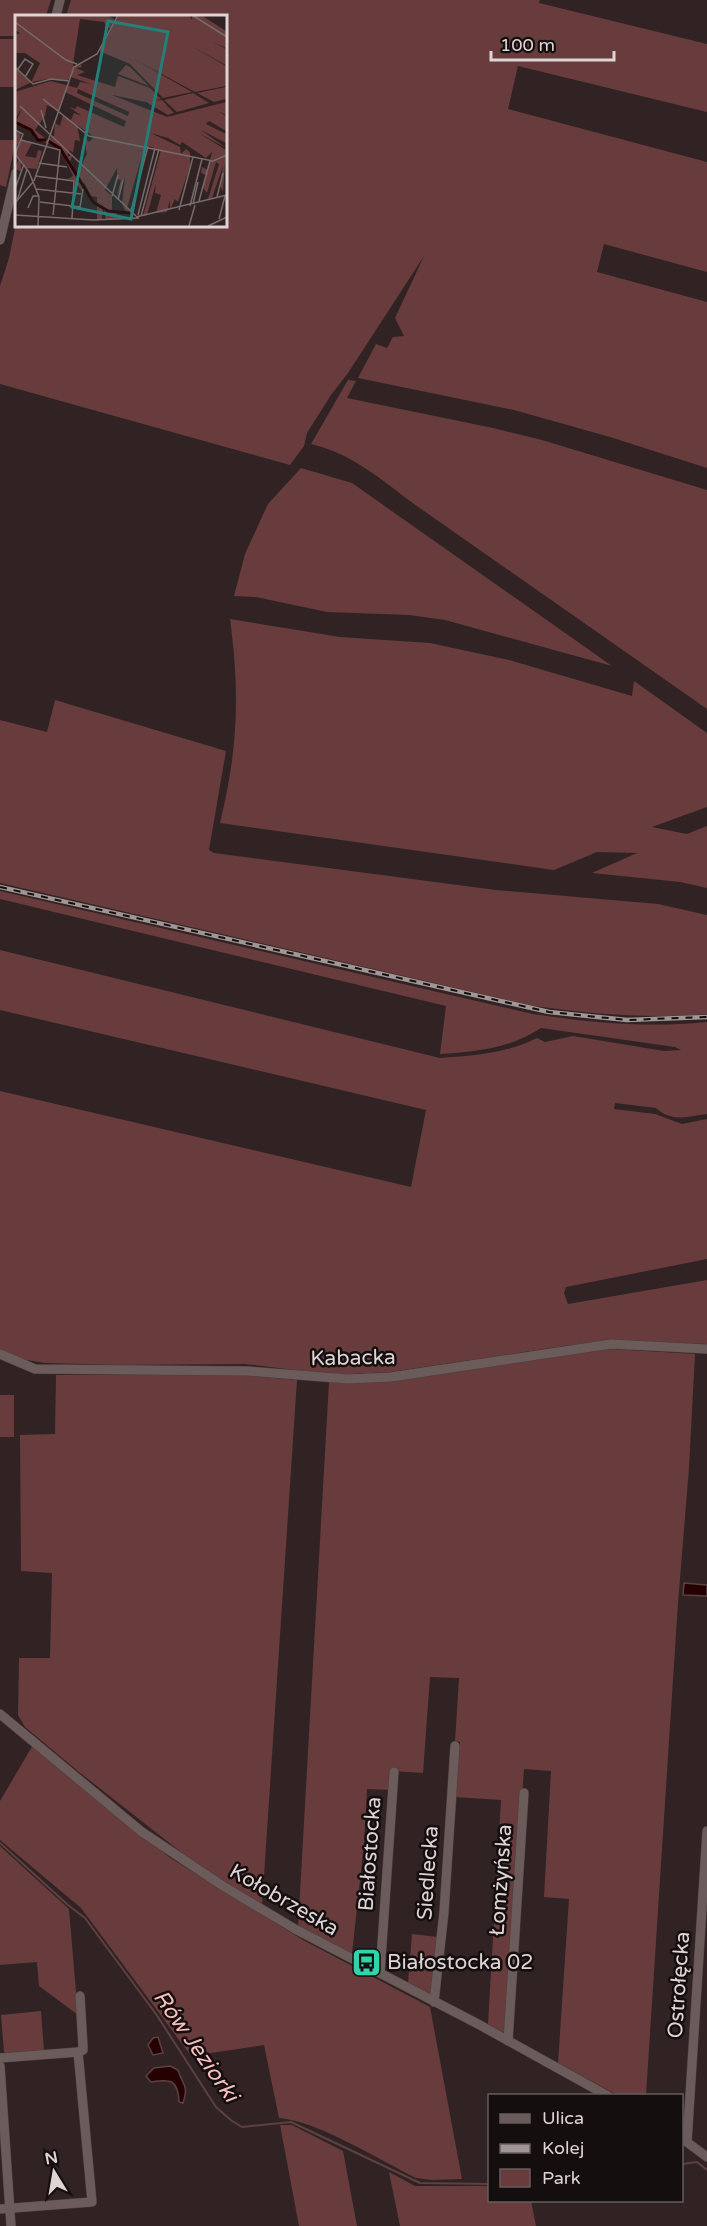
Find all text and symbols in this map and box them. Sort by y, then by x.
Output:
inset map [15,15,226,226]
scale bar [491,24,614,62]
text: 100 m [500,34,555,56]
street label: Kabacka [310,1345,396,1371]
street label: Białostocka [354,1796,386,1912]
street label: Łomżyńska [485,1823,517,1937]
street label: Siedlecka [412,1825,444,1921]
street label: Kołobrzeska [225,1859,343,1941]
street label: Ostrołęcka [663,1931,695,2039]
bus stop icon: Białostocka 02 [350,1946,382,1978]
place label: Białostocka 02 [387,1950,533,1975]
water label: Rów Jeziorki [148,1985,245,2109]
legend [488,2094,683,2202]
text: Ulica [542,2107,584,2129]
text: Kolej [542,2137,584,2159]
north arrow [24,2142,84,2202]
text: N [43,2147,60,2169]
text: Park [542,2167,581,2189]

